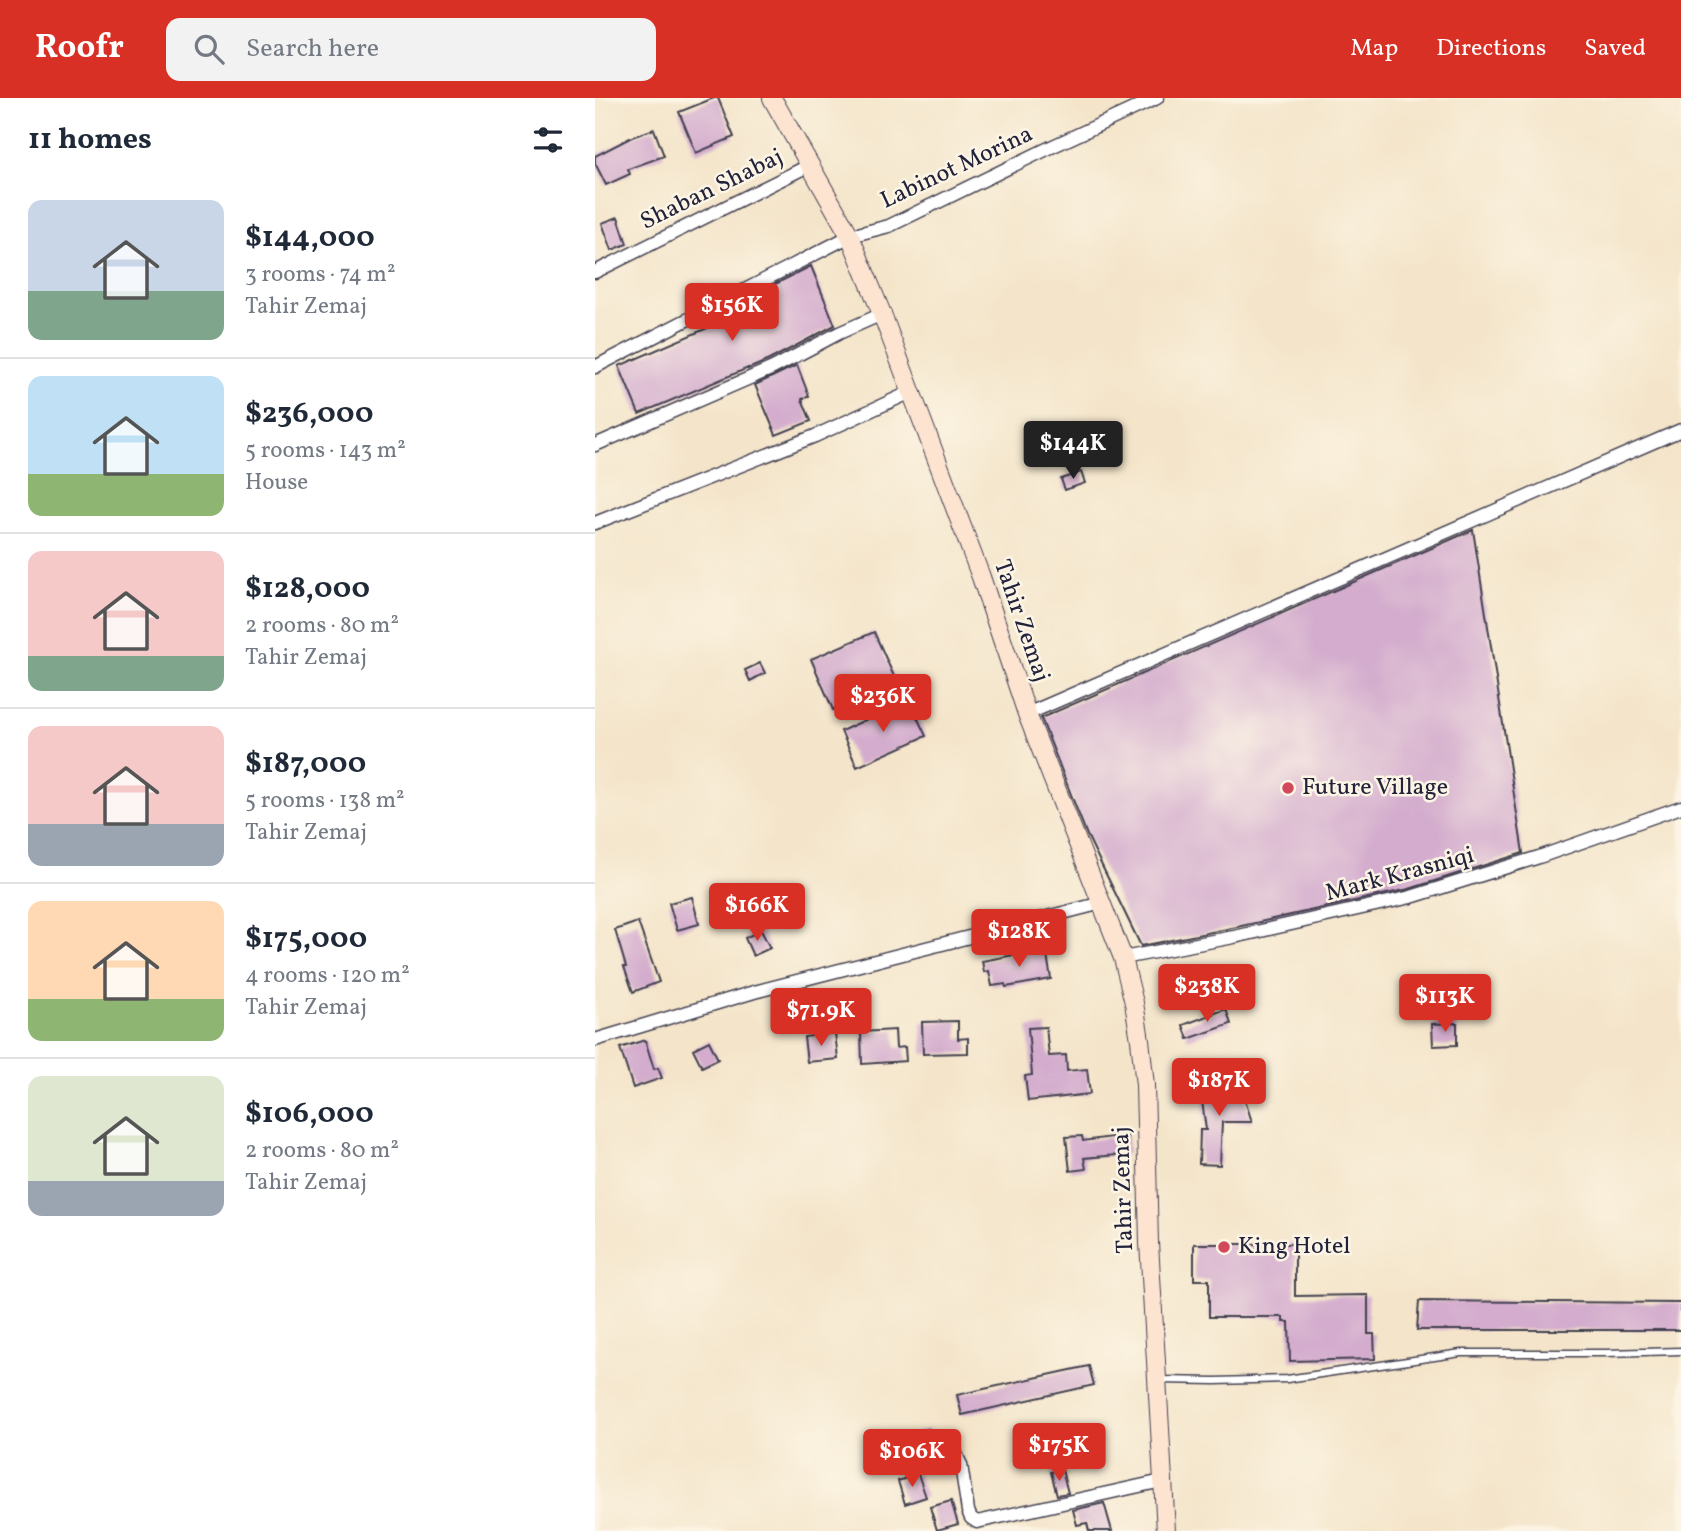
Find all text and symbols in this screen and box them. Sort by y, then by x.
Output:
search box [166,18,656,81]
text: Roofr [35,26,124,72]
icon: search [190,30,228,68]
text: Search here [246,31,379,67]
text: Map [1350,32,1398,66]
text: Directions [1436,32,1546,66]
text: Saved [1584,32,1646,66]
street label: Labinot Morina [875,118,1039,218]
text: 11 homes [28,119,152,161]
icon: filters [529,121,567,159]
street label: Shaban Shabaj [635,141,789,239]
text: $144,000 [245,217,375,259]
icon: home [84,228,168,312]
text: 3 rooms · 74 m² [245,259,395,291]
pin: $156K [683,284,781,343]
text: $156K [701,290,763,322]
text: Tahir Zemaj [245,291,367,323]
text: $236,000 [245,393,373,435]
icon: home [84,404,168,488]
pin: $144K [1024,422,1122,481]
text: $144K [1040,428,1106,460]
text: 5 rooms · 143 m² [245,435,406,467]
text: House [245,467,308,499]
street label: Tahir Zemaj [984,555,1058,687]
text: $128,000 [245,568,370,610]
icon: home [84,579,168,663]
text: 2 rooms · 80 m² [245,610,399,642]
text: Tahir Zemaj [245,642,367,674]
pin: $236K [834,674,932,734]
text: $236K [850,681,916,713]
text: $187,000 [245,743,366,785]
icon: home [84,754,168,838]
place label: Future Village [1302,771,1448,805]
marker: Future Village [1280,780,1296,796]
text: 5 rooms · 138 m² [245,785,405,817]
text: Tahir Zemaj [245,817,367,849]
street label: Mark Krasniqi [1322,839,1478,911]
pin: $166K [708,884,806,943]
text: $166K [725,890,789,922]
pin: $128K [970,910,1068,969]
text: $128K [987,916,1051,948]
text: $175,000 [245,918,367,960]
icon: home [84,929,168,1013]
text: 4 rooms · 120 m² [245,960,410,992]
pin: $238K [1158,964,1256,1024]
text: $238K [1174,971,1240,1003]
pin: $113K [1396,974,1494,1034]
text: $113K [1415,981,1475,1013]
pin: $71.9K [764,988,878,1048]
text: Tahir Zemaj [245,992,367,1024]
text: $71.9K [787,995,855,1027]
pin: $187K [1170,1058,1268,1118]
text: $187K [1188,1065,1250,1097]
text: $106,000 [245,1093,374,1135]
icon: home [84,1104,168,1188]
street label: Tahir Zemaj [1105,1126,1143,1254]
text: 2 rooms · 80 m² [245,1135,399,1167]
text: Tahir Zemaj [245,1167,367,1199]
place label: King Hotel [1238,1230,1350,1264]
marker: King Hotel [1216,1239,1232,1255]
pin: $175K [1010,1424,1108,1483]
pin: $106K [863,1430,961,1489]
text: $175K [1029,1430,1089,1462]
text: $106K [879,1436,945,1468]

